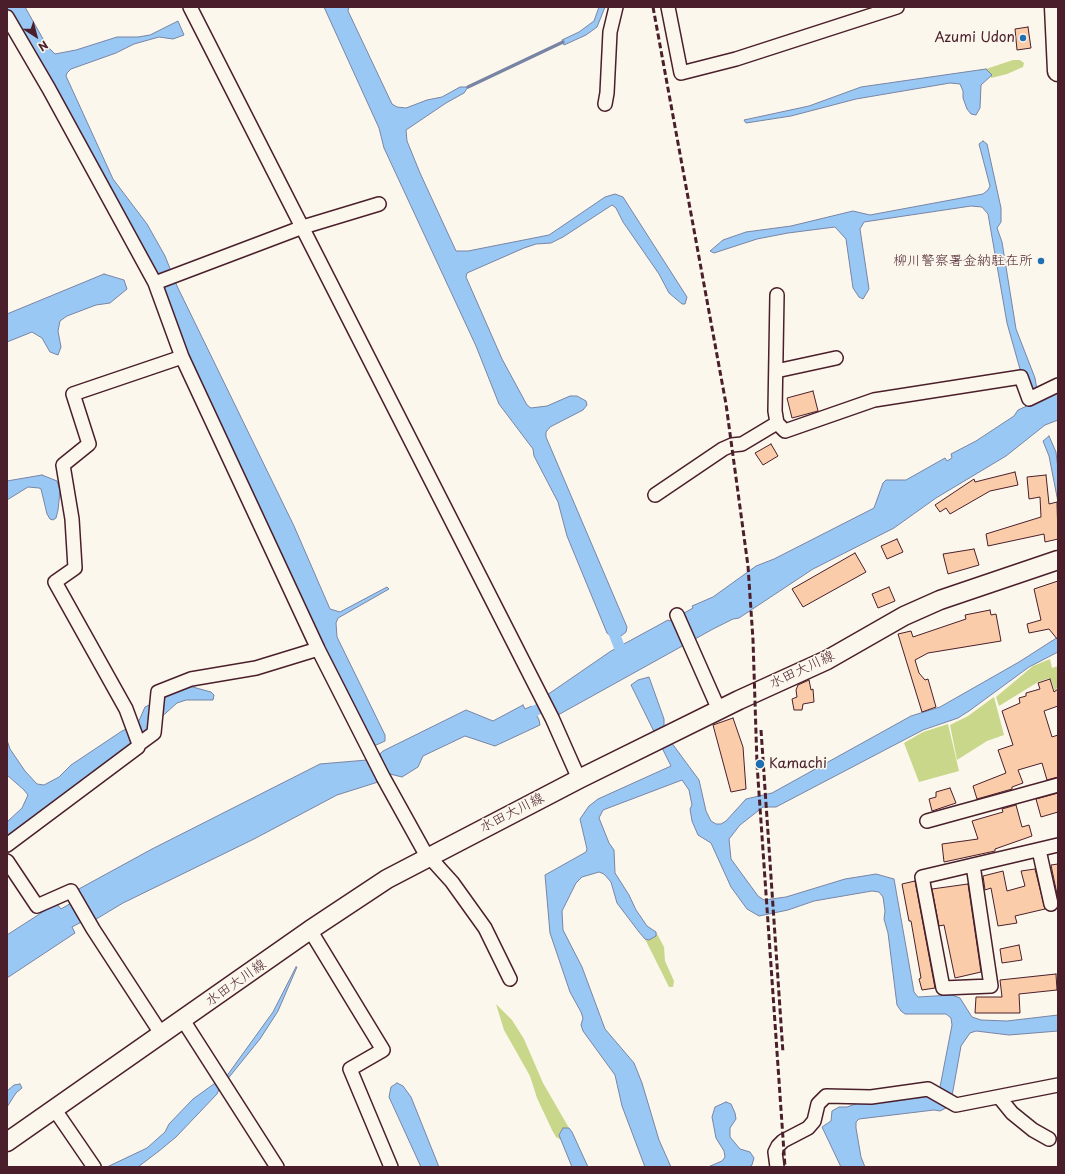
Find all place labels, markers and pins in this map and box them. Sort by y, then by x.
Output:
place label: Azumi Udon [934,30,1015,46]
marker: Azumi Udon [1018,33,1028,43]
place label: 柳川警察署金納駐在所 [893,253,1033,269]
marker: 柳川警察署金納駐在所 [1036,256,1046,266]
place label: Kamachi [769,756,827,772]
marker: Kamachi [754,758,766,770]

